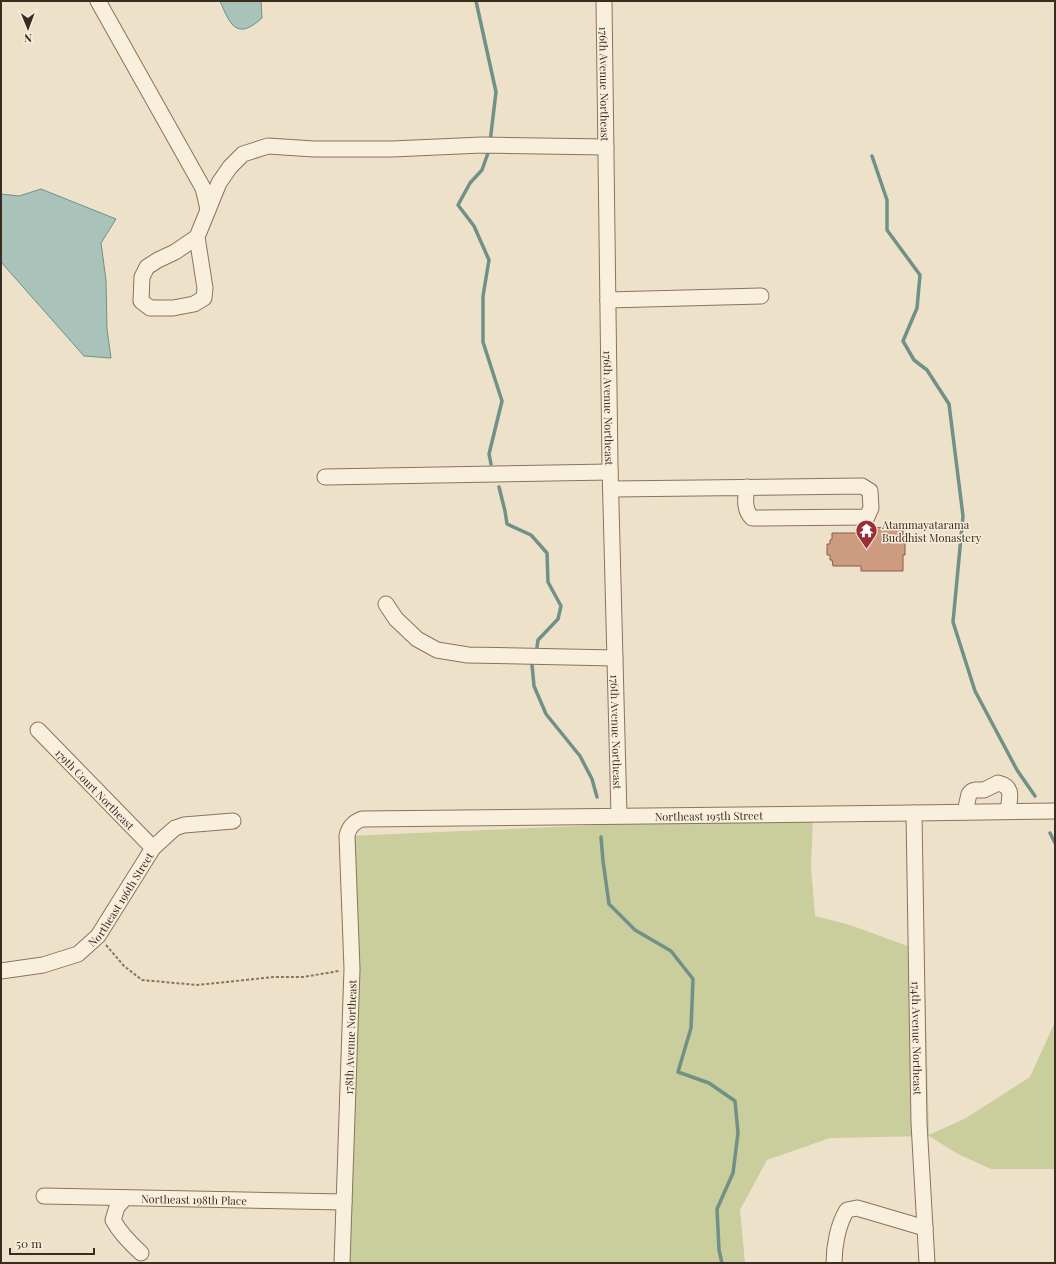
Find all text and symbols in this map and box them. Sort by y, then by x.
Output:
north arrow [8,8,48,48]
street label: 176th Avenue Northeast [597,26,613,142]
text: N [24,31,32,46]
street label: 176th Avenue Northeast [601,350,617,466]
temple icon: Atammayatarama Buddhist Monastery [853,517,879,550]
place label: Atammayatarama Buddhist Monastery [881,517,982,545]
street label: 176th Avenue Northeast [608,674,626,790]
street label: 179th Court Northeast [52,745,138,833]
street label: Northeast 195th Street [655,807,763,823]
street label: Northeast 196th Street [84,849,156,949]
street label: 178th Avenue Northeast [340,979,359,1095]
street label: 174th Avenue Northeast [909,981,926,1095]
street label: Northeast 198th Place [141,1190,247,1208]
scale bar [10,1230,94,1256]
text: 50 m [16,1235,42,1251]

